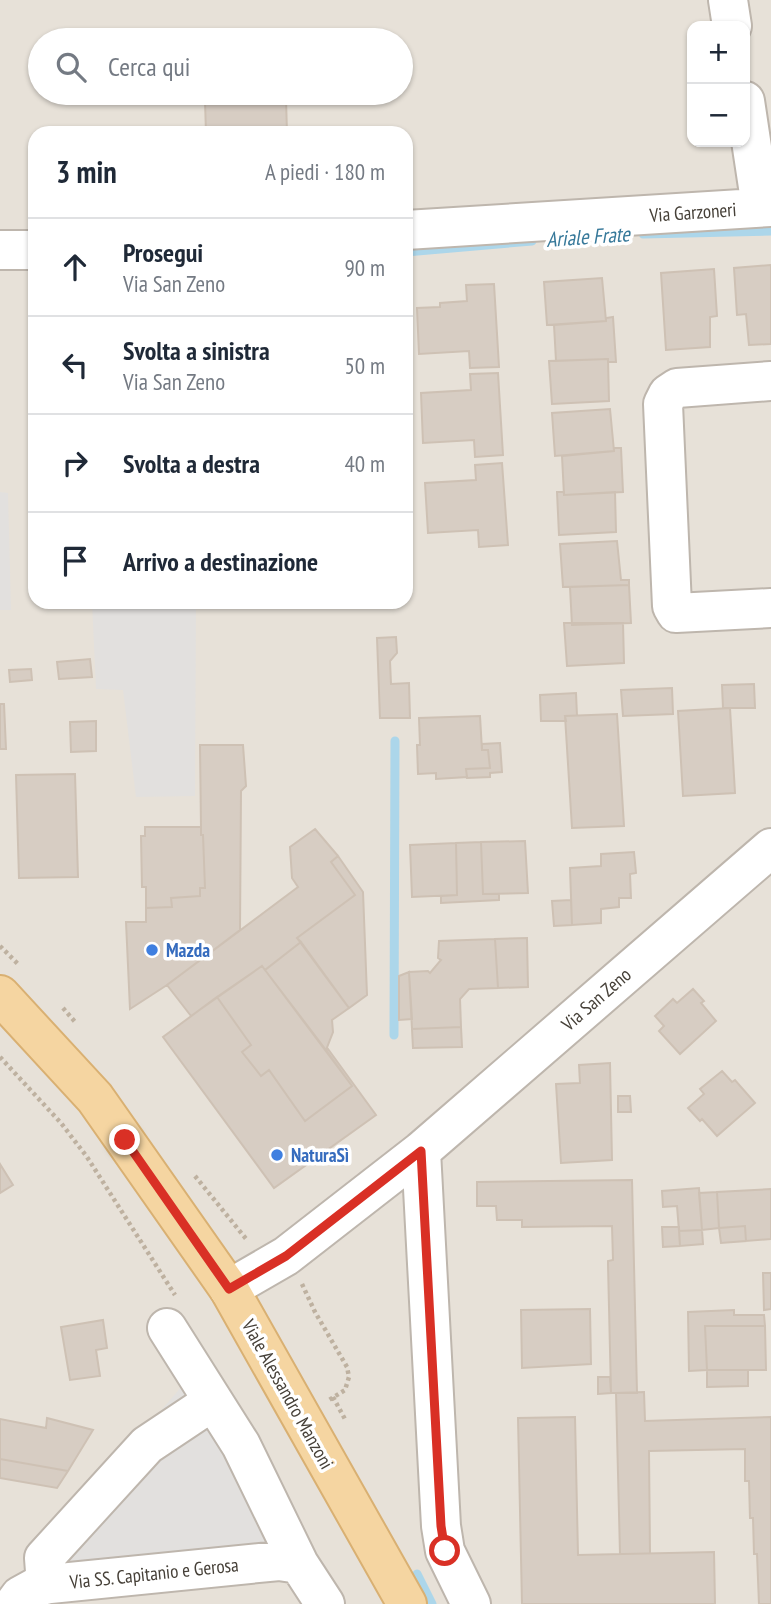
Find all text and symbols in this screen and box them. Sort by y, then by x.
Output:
map controls [687,21,750,147]
button: + [687,21,750,84]
search box [28,28,413,105]
icon: search [52,48,90,86]
text: Cerca qui [108,50,190,83]
button: − [687,84,750,147]
text: 3 min [56,152,117,191]
text: A piedi · 180 m [265,157,385,186]
street label: Via Garzoneri [648,197,737,227]
water label: Ariale Frate [545,220,632,253]
text: Prosegui [123,236,203,269]
icon: ahead [56,248,94,286]
text: 90 m [344,253,385,282]
text: Via San Zeno [123,269,225,298]
text: Svolta a sinistra [123,334,270,367]
icon: left [56,346,94,384]
text: 50 m [344,351,385,380]
text: Via San Zeno [123,367,225,396]
icon: right [56,444,94,482]
text: Svolta a destra [123,447,260,480]
text: 40 m [344,449,385,478]
icon: arrive [56,542,94,580]
text: Arrivo a destinazione [123,545,318,578]
place label: Mazda [166,938,210,962]
marker: Mazda [144,942,160,958]
street label: Via San Zeno [556,962,636,1036]
route end [109,1124,140,1155]
place label: NaturaSì [291,1143,349,1167]
marker: NaturaSì [269,1147,285,1163]
street label: Viale Alessandro Manzoni [236,1314,339,1473]
route start [429,1535,460,1566]
street label: Via SS. Capitanio e Gerosa [67,1552,240,1594]

